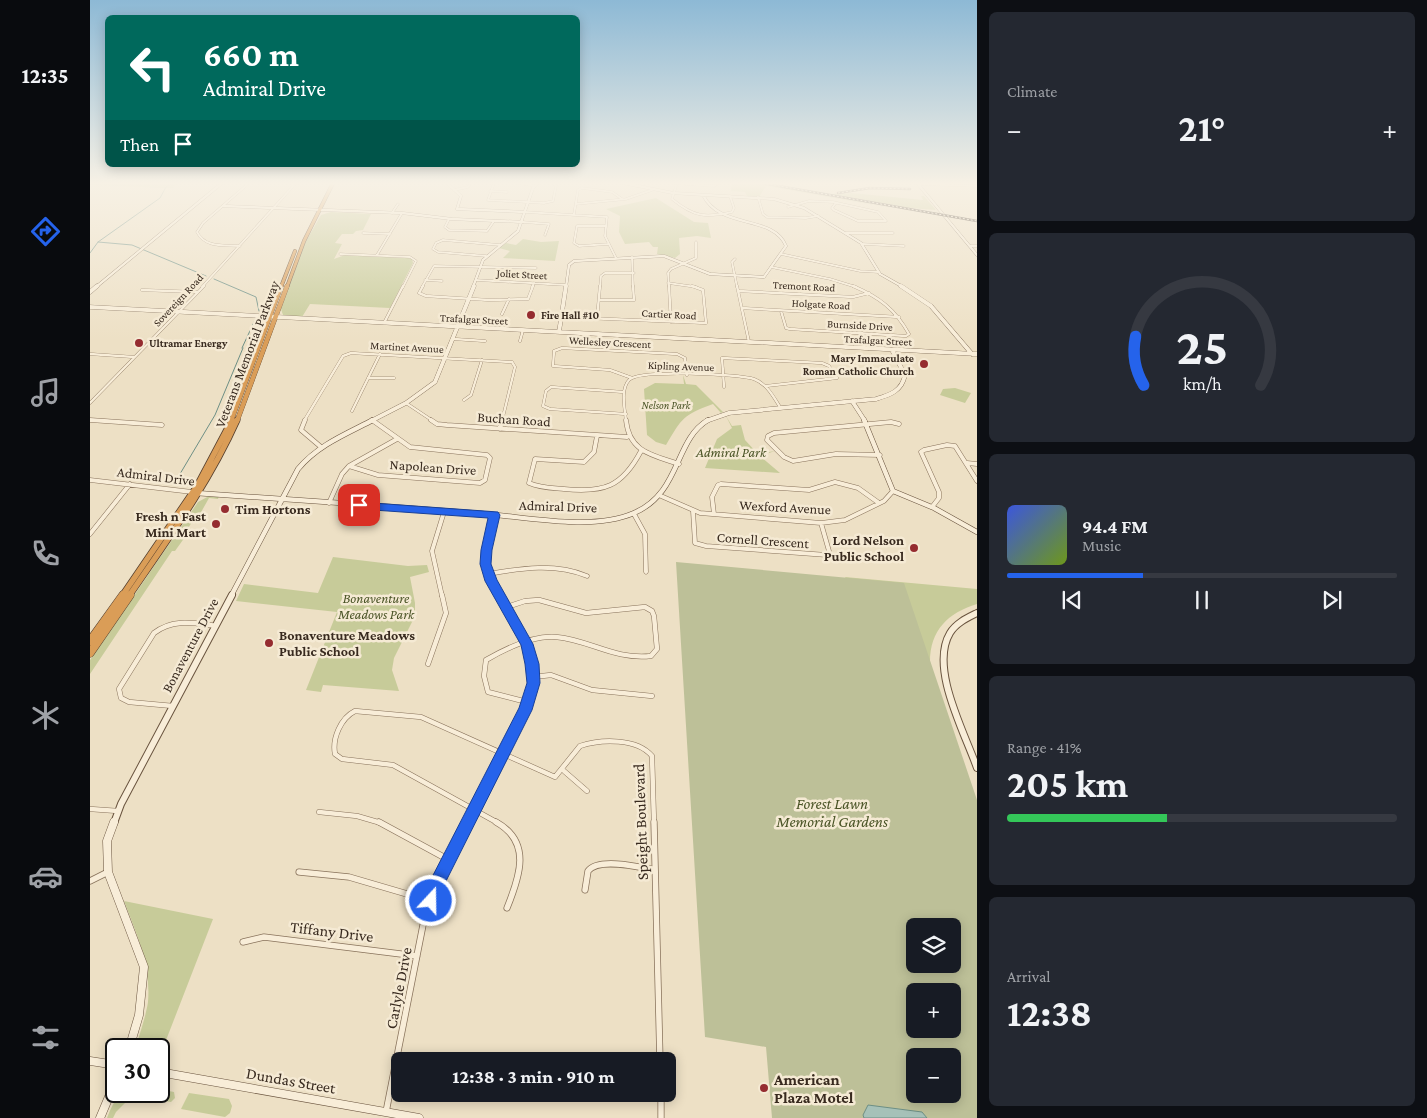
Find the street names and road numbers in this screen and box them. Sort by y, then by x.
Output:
street label: Joliet Street [495,267,548,282]
street label: Sovereign Road [151,271,206,329]
street label: Veterans Memorial Parkway [212,278,283,430]
street label: Tremont Road [772,278,836,294]
street label: Holgate Road [791,296,851,313]
street label: Cartier Road [641,307,697,321]
street label: Trafalgar Street [440,311,509,328]
street label: Burnside Drive [827,317,893,333]
street label: Trafalgar Street [844,332,913,349]
street label: Wellesley Crescent [568,334,652,351]
street label: Martinet Avenue [370,339,444,355]
street label: Kipling Avenue [648,359,715,374]
street label: Buchan Road [477,408,552,430]
street label: Napolean Drive [389,456,477,478]
street label: Admiral Drive [116,463,196,489]
street label: Admiral Drive [519,497,597,515]
street label: Wexford Avenue [739,497,831,517]
street label: Cornell Crescent [716,529,810,551]
street label: Bonaventure Drive [158,595,222,695]
street label: Speight Boulevard [630,763,652,881]
street label: Tiffany Drive [289,918,374,946]
street label: Carlyle Drive [382,946,416,1031]
street label: Dundas Street [245,1064,338,1097]

